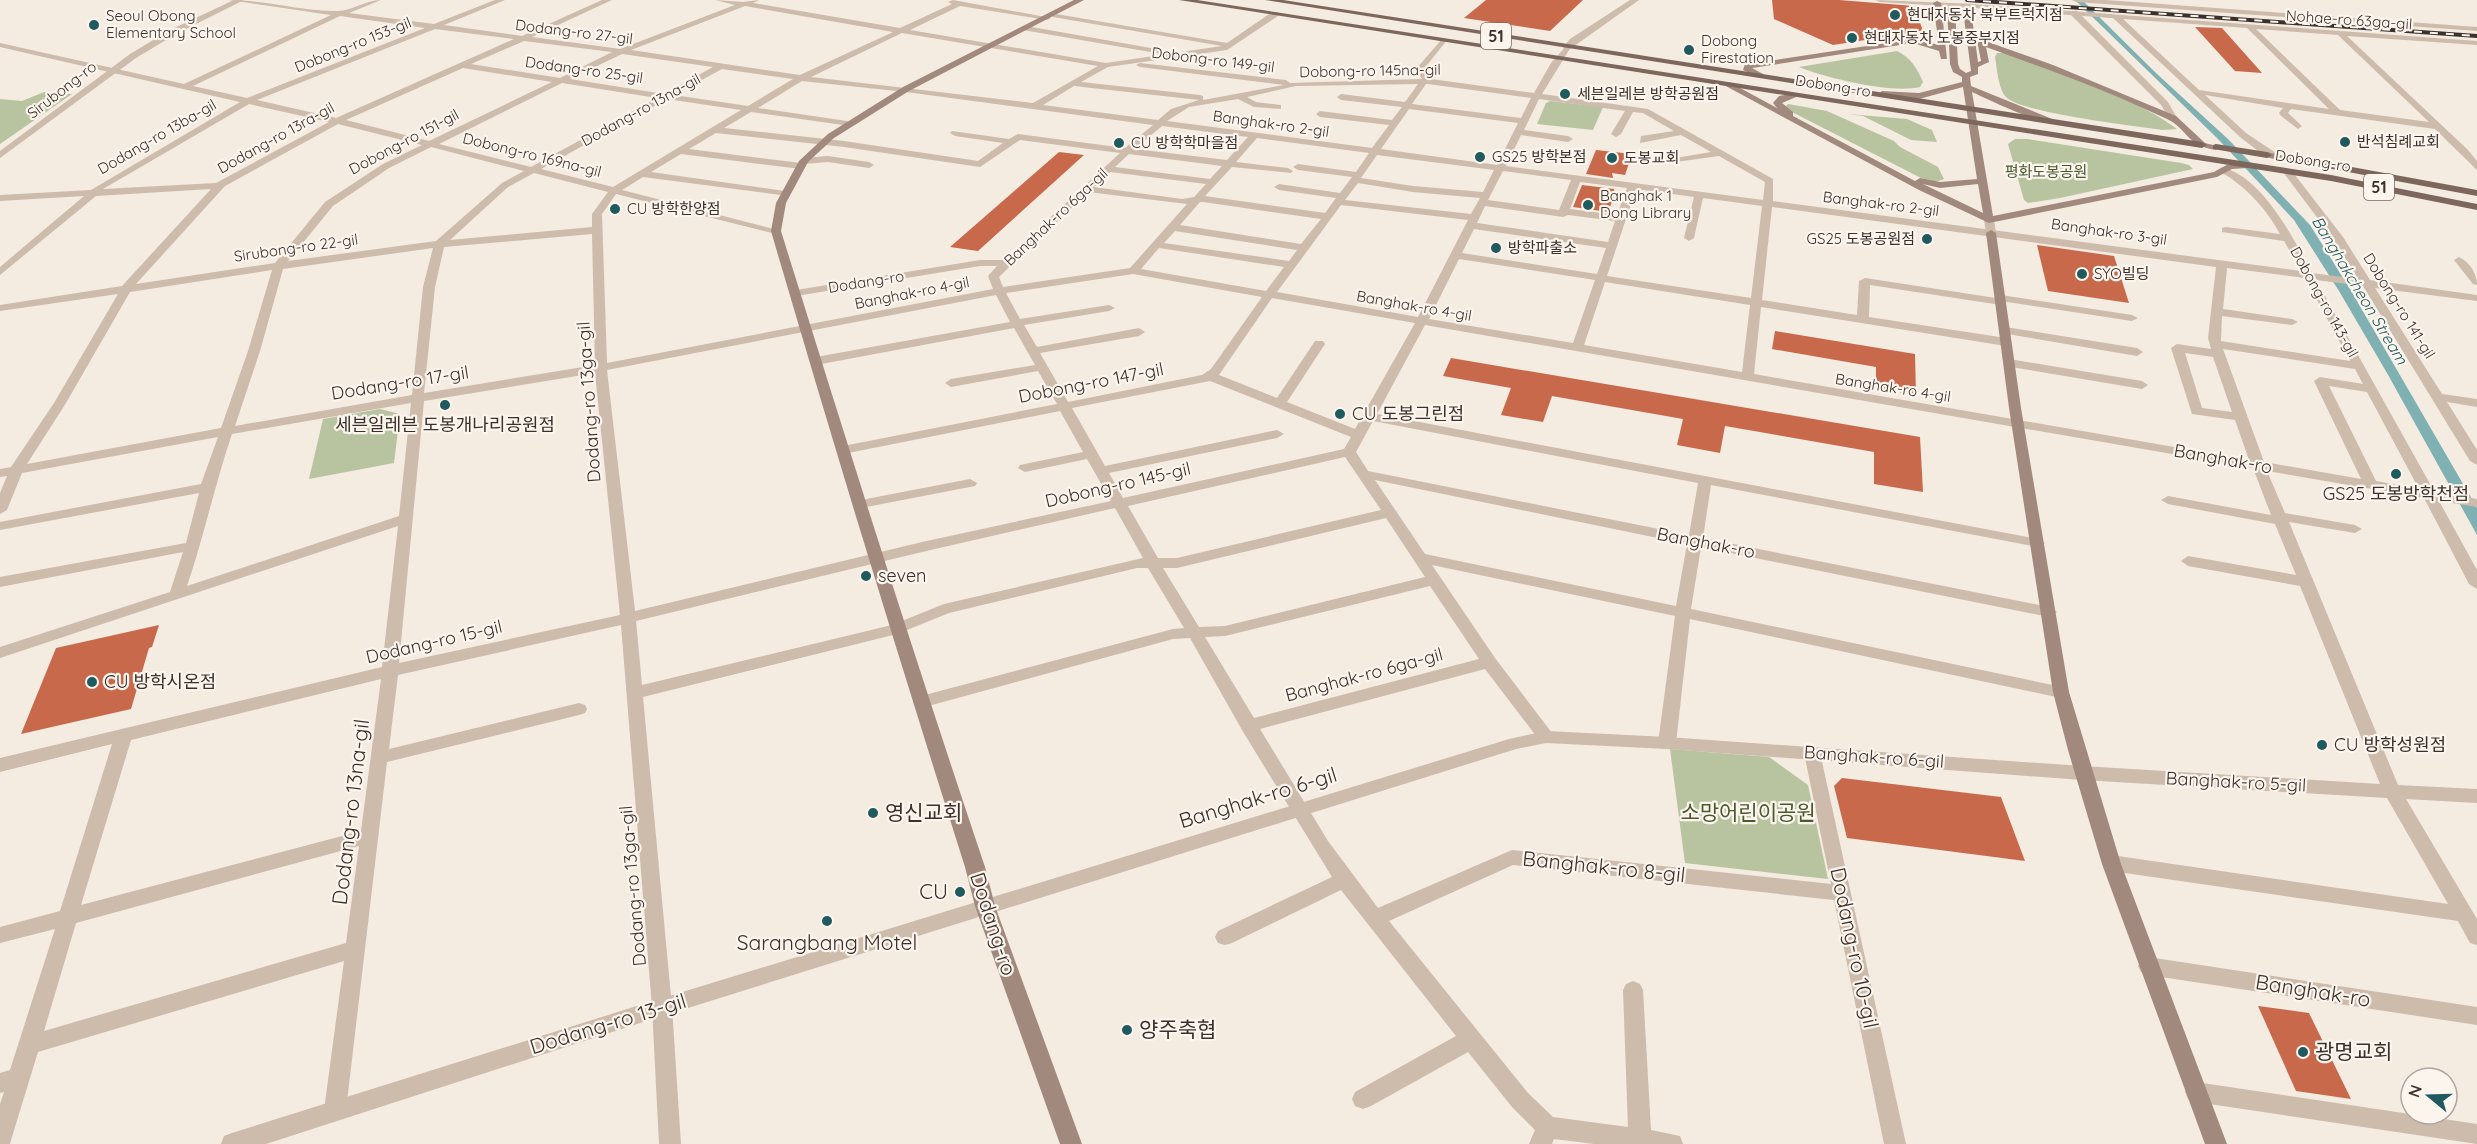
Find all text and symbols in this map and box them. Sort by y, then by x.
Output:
place label: 현대자동차 북부트럭지점 [1907,5,2063,24]
place label: Seoul Obong Elementary School [106,6,236,42]
street label: Nohae-ro 63ga-gil [2285,6,2413,33]
marker: 현대자동차 북부트럭지점 [1888,8,1902,22]
street label: Dobong-ro 153-gil [292,12,414,77]
street label: Dodang-ro 27-gil [514,15,634,48]
marker: Seoul Obong Elementary School [87,18,101,32]
road number: 51 [1481,23,1511,49]
place label: 현대자동차 도봉중부지점 [1864,28,2020,47]
place label: Dobong Firestation [1701,31,1774,67]
marker: 현대자동차 도봉중부지점 [1845,31,1859,45]
street label: Dobong-ro 149-gil [1150,43,1276,76]
marker: Dobong Firestation [1682,43,1696,57]
street label: Dodang-ro 25-gil [524,52,644,87]
street label: Sirubong-ro [23,57,100,122]
street label: Dobong-ro 145na-gil [1299,60,1441,81]
street label: Dodang-ro 13na-gil [578,69,704,150]
street label: Dobong-ro [1794,70,1872,101]
place label: 세븐일레븐 방학공원점 [1577,84,1719,103]
marker: 세븐일레븐 방학공원점 [1558,87,1572,101]
street label: Dodang-ro 13ba-gil [94,95,220,178]
street label: Dodang-ro 13ra-gil [214,98,337,178]
street label: Dobong-ro 151-gil [346,105,462,179]
street label: Banghak-ro 2-gil [1212,106,1330,141]
street label: Dobong-ro 169na-gil [461,128,603,181]
place label: 반석침례교회 [2357,132,2440,151]
place label: CU 방학학마을점 [1131,133,1238,152]
marker: 반석침례교회 [2338,135,2352,149]
marker: CU 방학학마을점 [1112,136,1126,150]
street label: Dobong-ro [2274,145,2352,176]
place label: GS25 방학본점 [1492,147,1587,166]
place label: 도봉교회 [1624,148,1679,167]
marker: GS25 방학본점 [1473,150,1487,164]
marker: 도봉교회 [1605,151,1619,165]
park label: 평화도봉공원 [2005,162,2087,181]
street label: Banghak-ro 6ga-gil [1000,164,1112,270]
road number: 51 [2364,174,2394,200]
place label: Banghak 1 Dong Library [1600,186,1691,222]
street label: Banghak-ro 2-gil [1822,187,1940,220]
marker: Banghak 1 Dong Library [1581,198,1595,212]
place label: CU 방학한양점 [627,199,721,218]
marker: CU 방학한양점 [608,202,622,216]
water label: Banghakcheon Stream [2308,212,2412,368]
street label: Banghak-ro 3-gil [2050,214,2168,249]
street label: Sirubong-ro 22-gil [233,229,359,266]
place label: GS25 도봉공원점 [1807,229,1915,248]
marker: GS25 도봉공원점 [1920,232,1934,246]
place label: 방학파출소 [1508,238,1577,257]
marker: 방학파출소 [1489,241,1503,255]
street label: Dobong-ro 143-gil [2286,243,2363,360]
street label: Dobong-ro 141-gil [2359,249,2440,362]
place label: SYO빌딩 [2094,264,2149,283]
street label: Dodang-ro [827,266,905,297]
marker: SYO빌딩 [2075,267,2089,281]
street label: Banghak-ro 4-gil [853,272,971,313]
street label: Banghak-ro 4-gil [1355,286,1473,325]
street label: Dodang-ro 13ga-gil [571,321,606,483]
street label: Dobong-ro 147-gil [1016,357,1166,408]
street label: Dodang-ro 17-gil [330,360,470,405]
street label: Banghak-ro 4-gil [1834,369,1952,406]
marker: 세븐일레븐 도봉개나리공원점 [438,398,452,412]
place label: CU 도봉그린점 [1352,402,1464,425]
marker: CU 도봉그린점 [1333,407,1347,421]
place label: 세븐일레븐 도봉개나리공원점 [335,413,555,436]
street label: Banghak-ro [2172,439,2274,478]
street label: Dobong-ro 145-gil [1043,457,1193,512]
marker: GS25 도봉방학천점 [2389,467,2403,481]
place label: GS25 도봉방학천점 [2323,482,2469,505]
street label: Banghak-ro [1655,522,1757,563]
place label: seven [878,564,927,587]
marker: seven [859,569,873,583]
street label: Dodang-ro 15-gil [363,615,504,668]
street label: Banghak-ro 6ga-gil [1282,642,1445,707]
place label: CU 방학시온점 [104,670,216,693]
marker: CU 방학시온점 [85,675,99,689]
street label: Dodang-ro 13na-gil [326,717,374,906]
place label: CU 방학성원점 [2334,733,2446,756]
marker: CU 방학성원점 [2315,738,2329,752]
street label: Banghak-ro 6-gil [1803,740,1945,773]
street label: Banghak-ro 6-gil [1176,761,1340,833]
street label: Banghak-ro 5-gil [2165,766,2307,797]
place label: 영신교회 [885,799,962,825]
park label: 소망어린이공원 [1680,799,1816,825]
street label: Dodang-ro 13ga-gil [614,805,651,967]
marker: 영신교회 [866,806,880,820]
street label: Banghak-ro 8-gil [1521,845,1687,887]
street label: Dodang-ro 10-gil [1825,865,1885,1031]
street label: Dodang-ro [965,869,1023,979]
place label: CU [919,878,948,904]
marker: CU [953,885,967,899]
marker: Sarangbang Motel [820,914,834,928]
place label: Sarangbang Motel [737,929,917,955]
street label: Banghak-ro [2254,968,2372,1012]
street label: Dodang-ro 13-gil [526,987,689,1059]
place label: 양주축협 [1139,1016,1216,1042]
marker: 양주축협 [1120,1023,1134,1037]
place label: 광명교회 [2315,1038,2392,1064]
marker: 광명교회 [2296,1045,2310,1059]
north arrow [2399,1066,2459,1126]
text: N [2403,1082,2426,1100]

